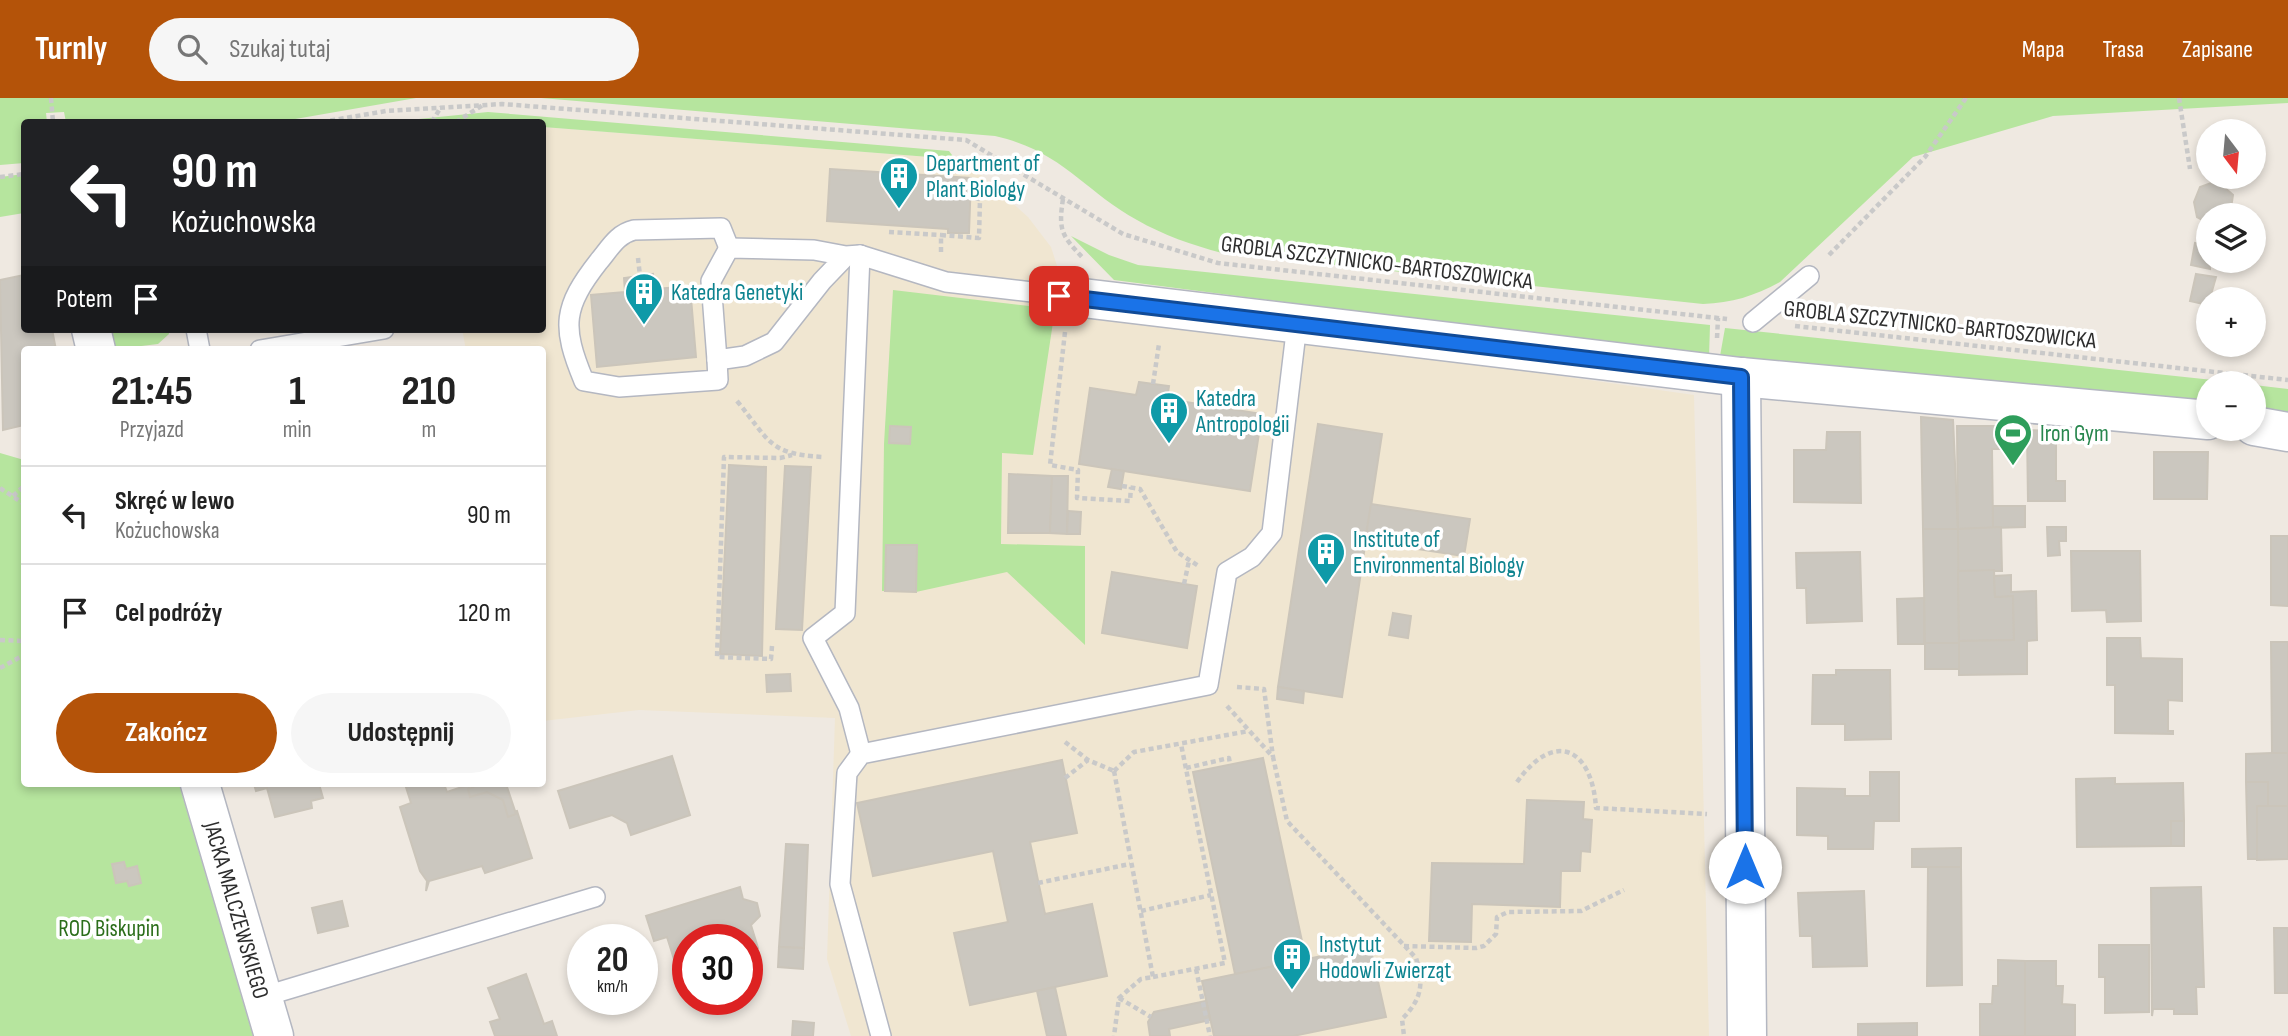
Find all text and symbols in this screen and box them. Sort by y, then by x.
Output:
search box [149,18,639,81]
text: Turnly [35,29,107,69]
icon: search [173,30,211,68]
text: Szukaj tutaj [229,34,330,65]
text: Mapa [2022,35,2065,64]
text: Trasa [2103,35,2144,64]
text: Zapisane [2182,35,2253,64]
north arrow [2196,119,2266,189]
map controls [2196,119,2266,441]
text: 90 m [171,143,258,202]
icon: left [56,147,147,238]
place label: Department of Plant Biology [926,150,1040,204]
building icon: Department of Plant Biology [878,155,920,210]
text: Kożuchowska [171,203,316,242]
button: layers [2196,203,2266,273]
street label: GROBLA SZCZYTNICKO-BARTOSZOWICKA [1219,230,1535,296]
pin [1029,266,1089,326]
building icon: Katedra Genetyki [623,271,665,326]
icon: arrive [1040,277,1078,315]
place label: Katedra Genetyki [671,279,803,307]
icon: arrive [127,280,165,318]
text: Potem [56,284,113,315]
button: + [2196,287,2266,357]
street label: GROBLA SZCZYTNICKO-BARTOSZOWICKA [1782,295,2098,355]
text: 21:45 [111,366,193,417]
text: 1 [289,366,305,417]
text: 210 [401,366,456,417]
button: − [2196,371,2266,441]
place label: Katedra Antropologii [1195,385,1290,439]
building icon: Katedra Antropologii [1148,390,1190,445]
sports icon: Iron Gym [1992,412,2034,467]
text: Przyjazd [120,416,184,444]
text: min [283,416,312,444]
text: m [421,416,436,444]
place label: Iron Gym [2040,420,2109,448]
text: Skręć w lewo [115,486,235,517]
icon: left [56,496,94,534]
text: 90 m [467,500,511,531]
text: Kożuchowska [115,517,220,545]
place label: Institute of Environmental Biology [1353,526,1524,580]
building icon: Institute of Environmental Biology [1305,531,1347,586]
icon: arrive [56,594,94,632]
text: Cel podróży [115,598,222,629]
text: 120 m [458,598,511,629]
button: Zakończ [56,693,277,773]
button: Udostępnij [291,693,511,773]
street label: JACKA MALCZEWSKIEGO [197,817,275,1002]
position arrow [1708,830,1782,904]
park label: ROD Biskupin [58,915,160,943]
speed limit sign: 30 [672,924,763,1015]
place label: Instytut Hodowli Zwierząt [1319,931,1451,985]
building icon: Instytut Hodowli Zwierząt [1271,936,1313,991]
text: 20 [597,939,629,982]
text: km/h [597,976,628,997]

